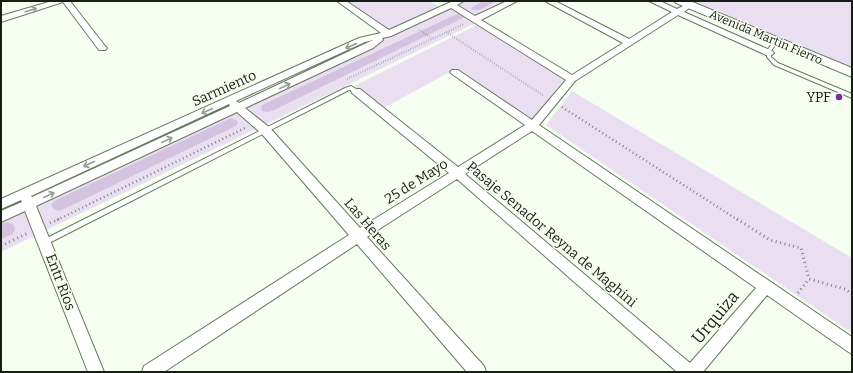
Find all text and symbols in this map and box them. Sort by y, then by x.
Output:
one-way arrow [24,6,37,13]
street label: Avenida Martin Fierro [707,7,825,67]
one-way arrow [345,43,357,50]
street label: Sarmiento [189,67,259,110]
one-way arrow [279,82,291,89]
place label: YPF [806,89,831,106]
marker: YPF [834,92,844,102]
one-way arrow [202,108,214,115]
one-way arrow [161,136,173,144]
street label: 25 de Mayo [382,155,451,208]
street label: Pasaje Senador Reyna de Maghini [463,158,640,311]
one-way arrow [83,161,95,168]
one-way arrow [43,191,55,198]
street label: Las Heras [340,195,395,254]
street label: Entr Rios [42,251,79,313]
street label: Urquiza [687,287,744,348]

